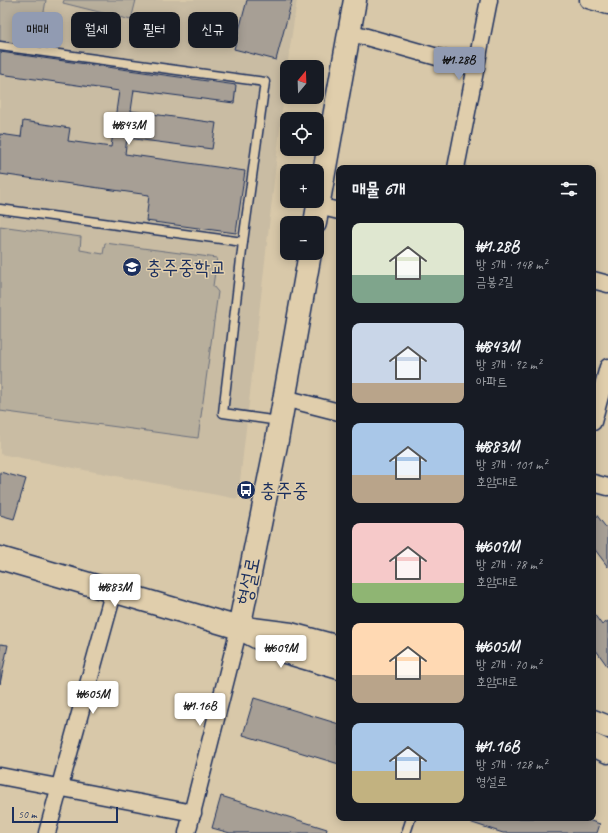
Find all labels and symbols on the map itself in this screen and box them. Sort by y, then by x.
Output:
pin: ₩1.28B [426,47,492,81]
north arrow [280,60,324,104]
pin: ₩843M [101,112,157,146]
place label: 충주중학교 [146,255,226,280]
school or university icon: 충주중학교 [121,256,143,278]
place label: 충주중 [260,478,308,503]
bus stop icon: 충주중 [235,479,257,501]
street label: 형설로 [232,555,265,607]
pin: ₩883M [87,574,143,608]
pin: ₩609M [253,635,309,669]
pin: ₩605M [65,681,121,715]
pin: ₩1.16B [167,693,233,727]
scale bar [12,805,118,824]

